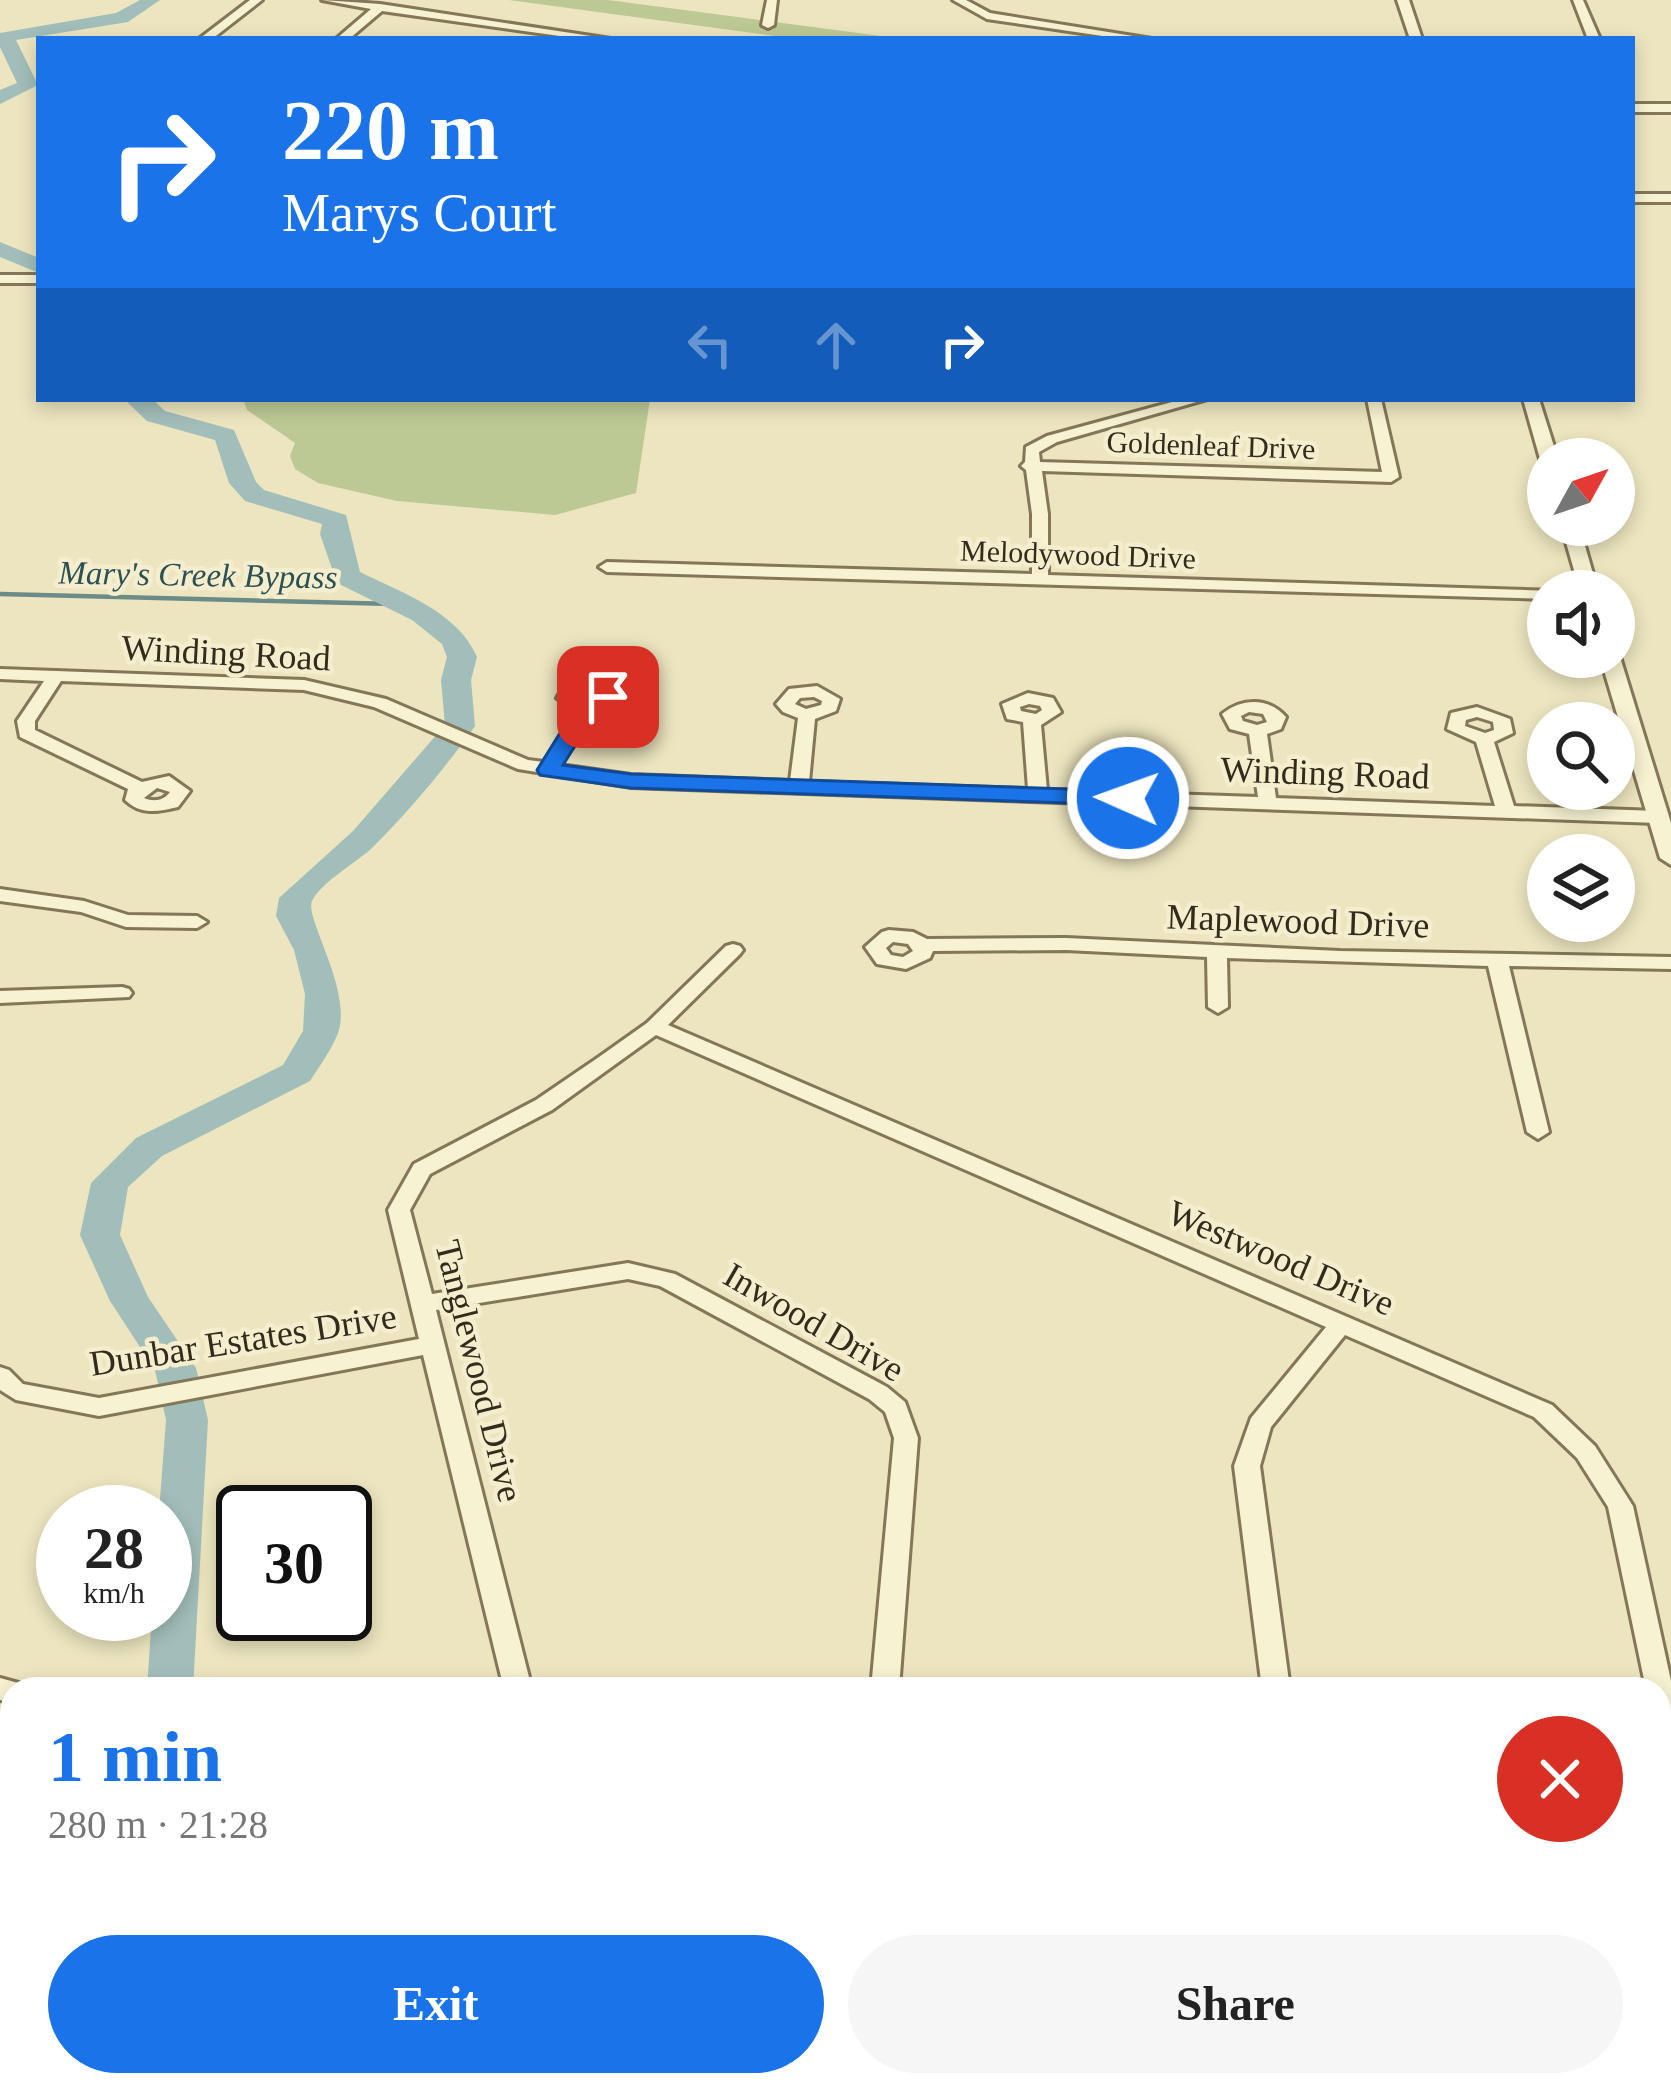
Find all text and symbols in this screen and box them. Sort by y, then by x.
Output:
icon: right [84,84,240,240]
text: 220 m [282,84,499,177]
text: Marys Court [282,183,556,243]
icon: left [677,312,743,378]
icon: ahead [803,312,869,378]
icon: right [929,312,995,378]
street label: Goldenleaf Drive [1106,425,1316,465]
north arrow [1527,438,1635,546]
map controls [1527,438,1635,942]
street label: Melodywood Drive [960,533,1196,575]
water label: Mary's Creek Bypass [57,555,338,595]
button: sound [1527,570,1635,678]
street label: Winding Road [120,628,332,678]
pin [557,646,659,748]
icon: arrive [575,664,641,730]
button: search [1527,702,1635,810]
position arrow [1065,735,1191,861]
street label: Winding Road [1220,749,1430,797]
button: layers [1527,834,1635,942]
street label: Maplewood Drive [1166,896,1430,946]
street label: Westwood Drive [1162,1192,1400,1324]
street label: Tanglewood Drive [427,1236,531,1506]
street label: Inwood Drive [717,1254,911,1390]
street label: Dunbar Estates Drive [87,1296,399,1384]
speed limit sign: 30 [216,1485,372,1641]
text: 28 [84,1515,144,1581]
text: km/h [83,1576,145,1609]
button: close [1497,1716,1623,1842]
text: 1 min [48,1717,222,1797]
text: 280 m · 21:28 [48,1803,268,1846]
button: Exit [48,1935,824,2073]
button: Share [848,1935,1623,2073]

